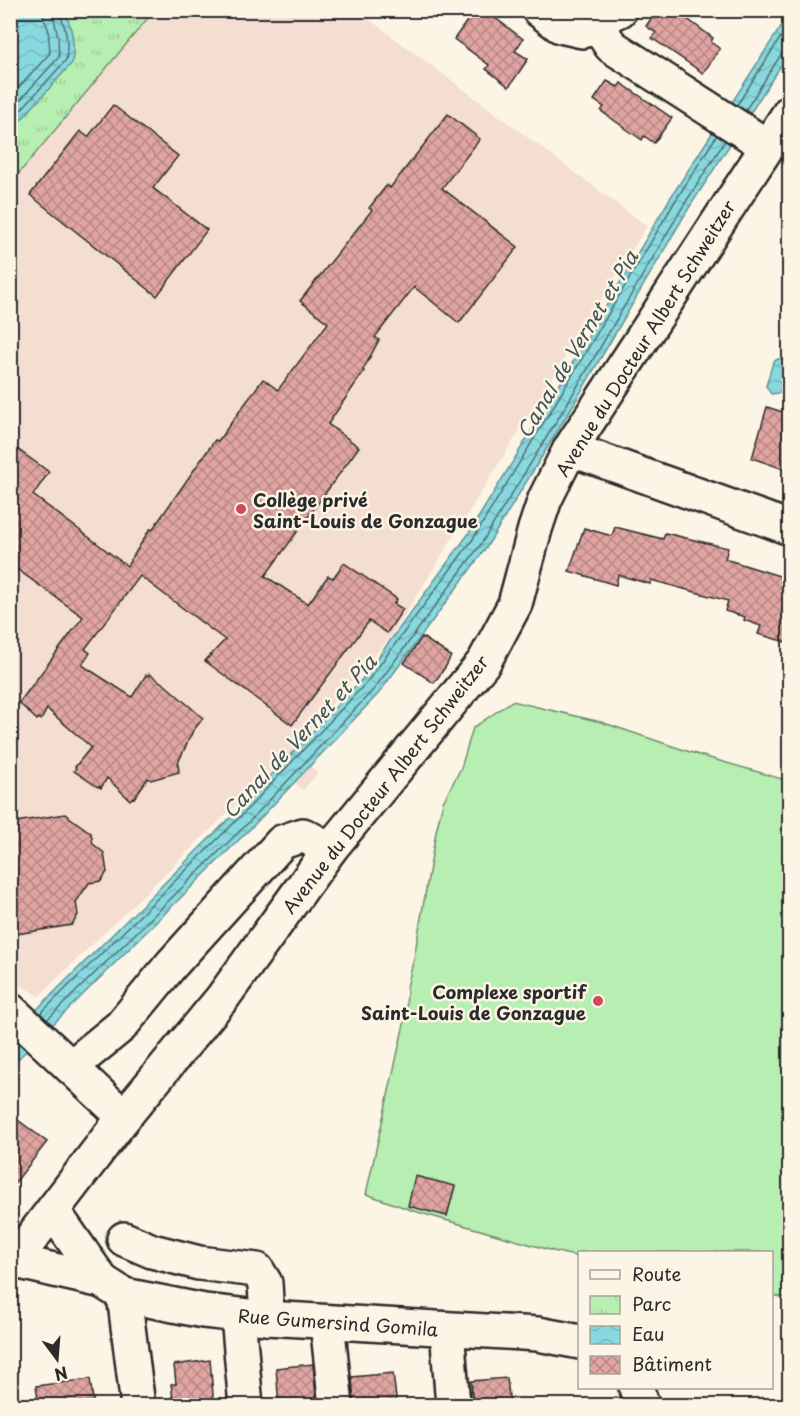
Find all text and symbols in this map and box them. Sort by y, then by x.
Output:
street label: Avenue du Docteur Albert Schweitzer [548,194,742,481]
water label: Canal de Vernet et Pia [509,243,646,444]
place label: Collège privé Saint-Louis de Gonzague [253,486,478,534]
marker: Collège privé Saint-Louis de Gonzague [234,502,248,516]
water label: Canal de Vernet et Pia [215,646,384,825]
street label: Avenue du Docteur Albert Schweitzer [275,649,495,919]
place label: Complexe sportif Saint-Louis de Gonzague [361,978,587,1026]
marker: Complexe sportif Saint-Louis de Gonzague [591,994,605,1008]
legend [578,1251,773,1389]
text: Route [632,1260,682,1287]
text: Parc [632,1290,671,1317]
street label: Rue Gumersind Gomila [237,1302,440,1343]
text: Eau [632,1320,664,1347]
north arrow [27,1329,87,1389]
text: Bâtiment [632,1350,712,1377]
text: N [52,1361,71,1388]

